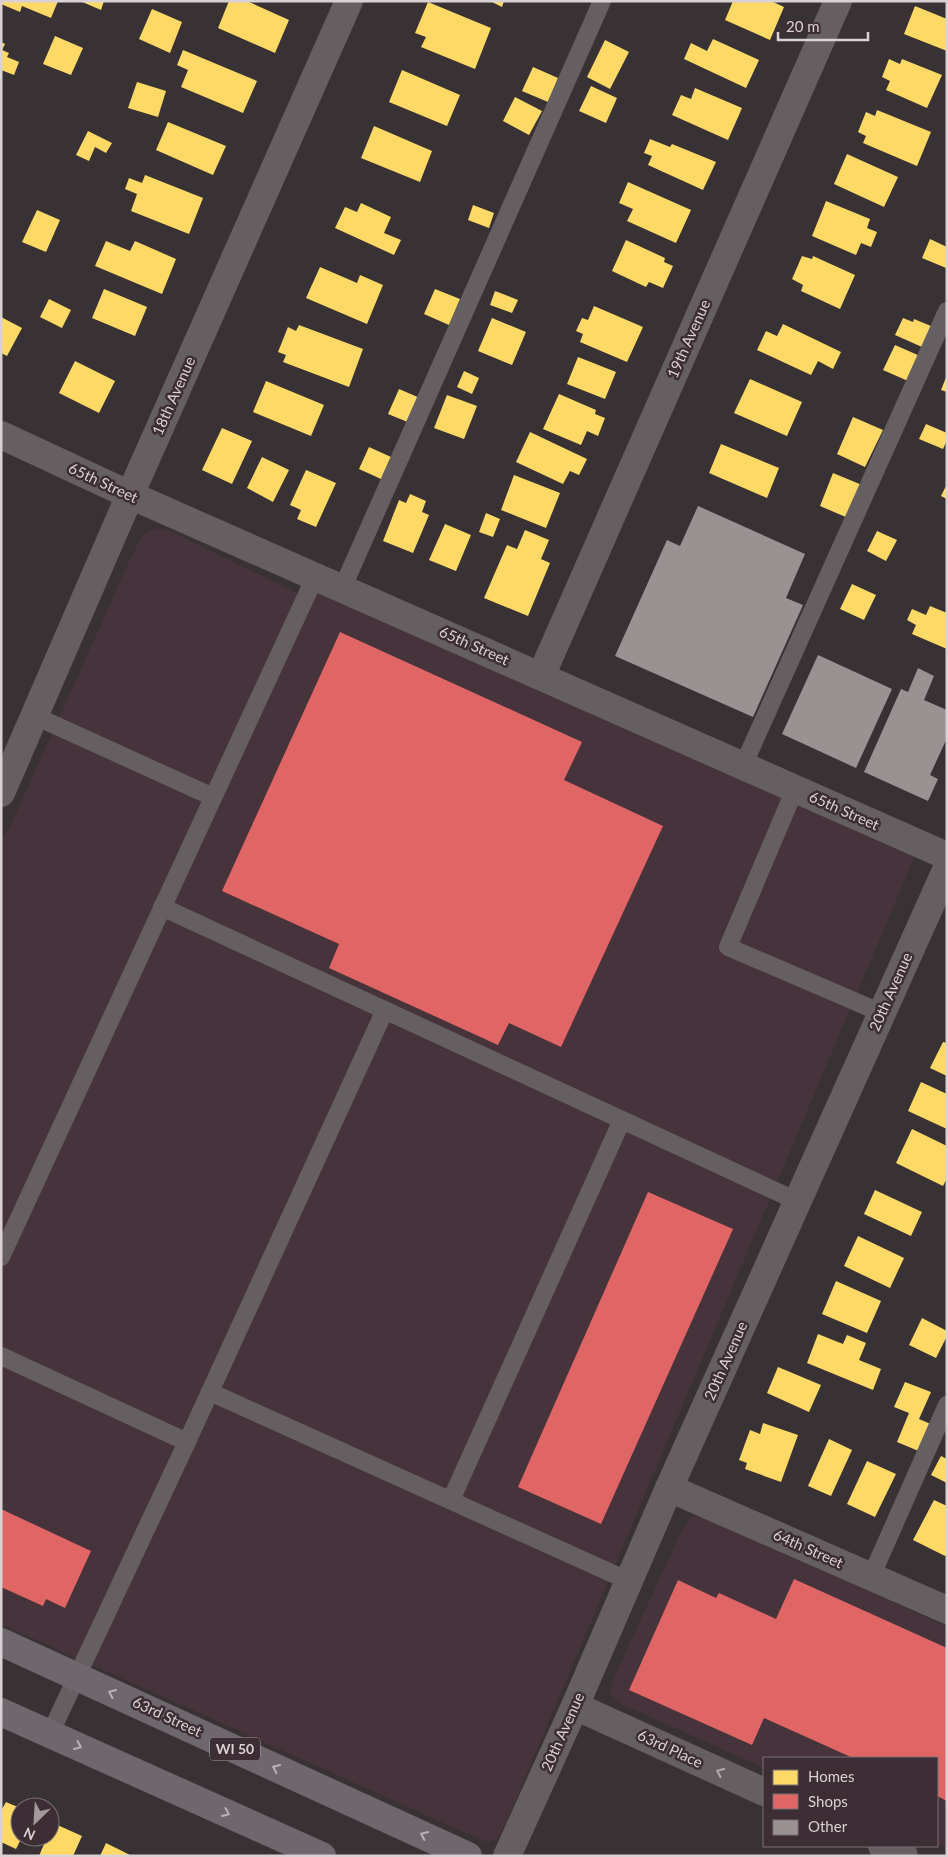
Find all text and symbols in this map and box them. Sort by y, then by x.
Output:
scale bar [778,10,868,42]
text: 20 m [786,17,820,35]
street label: 19th Avenue [663,296,713,381]
street label: 18th Avenue [148,353,198,438]
street label: 65th Street [66,458,142,506]
street label: 65th Street [437,622,513,669]
street label: 65th Street [807,787,883,834]
street label: 20th Avenue [865,949,915,1034]
street label: 20th Avenue [700,1318,750,1403]
street label: 64th Street [771,1525,847,1572]
one-way arrow [109,1689,118,1699]
street label: 20th Avenue [537,1689,587,1774]
street label: 63rd Street [130,1692,205,1740]
street label: 63rd Place [635,1725,706,1771]
road number: WI 50 [210,1738,260,1760]
one-way arrow [73,1740,82,1751]
legend [763,1757,938,1847]
one-way arrow [272,1763,281,1774]
text: Homes [808,1767,854,1785]
one-way arrow [716,1768,725,1778]
text: Shops [808,1792,848,1810]
north arrow [10,1797,60,1847]
one-way arrow [221,1806,230,1817]
text: Other [808,1817,848,1835]
text: N [21,1824,38,1844]
one-way arrow [420,1831,429,1842]

